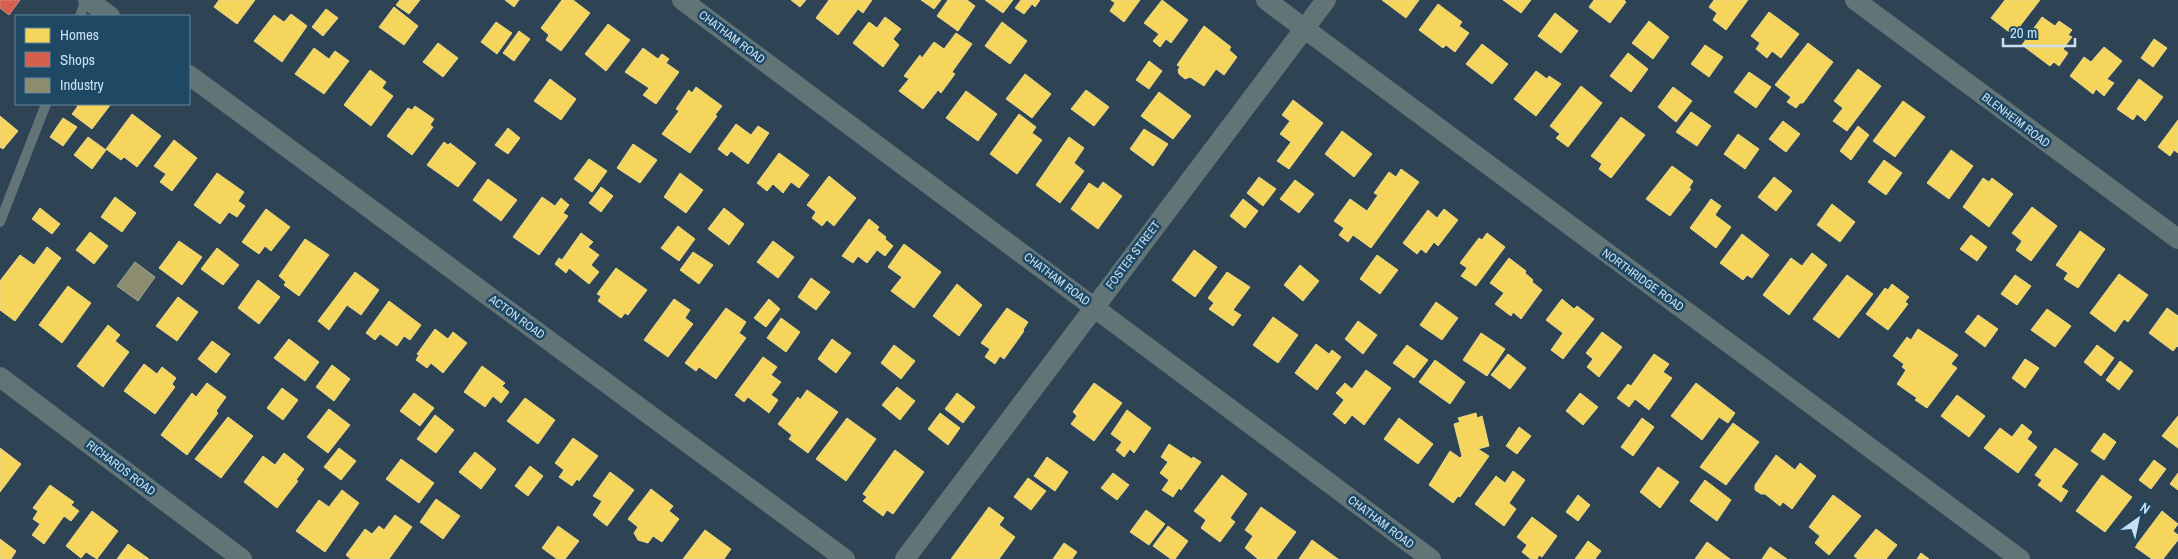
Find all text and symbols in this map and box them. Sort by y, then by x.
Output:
street label: CHATHAM ROAD [696,7,768,67]
legend [15,15,190,105]
scale bar [2003,15,2076,47]
text: 20 m [2010,22,2037,43]
text: Homes [60,24,99,45]
text: Shops [60,49,95,70]
text: Industry [60,74,105,95]
street label: BLENHEIM ROAD [1979,89,2053,151]
street label: FOSTER STREET [1102,218,1164,292]
street label: NORTHRIDGE ROAD [1599,245,1687,315]
street label: CHATHAM ROAD [1021,249,1093,309]
street label: ACTON ROAD [485,291,548,343]
street label: RICHARDS ROAD [83,437,159,499]
street label: CHATHAM ROAD [1345,492,1417,552]
north arrow [2113,494,2163,544]
text: N [2137,498,2153,518]

